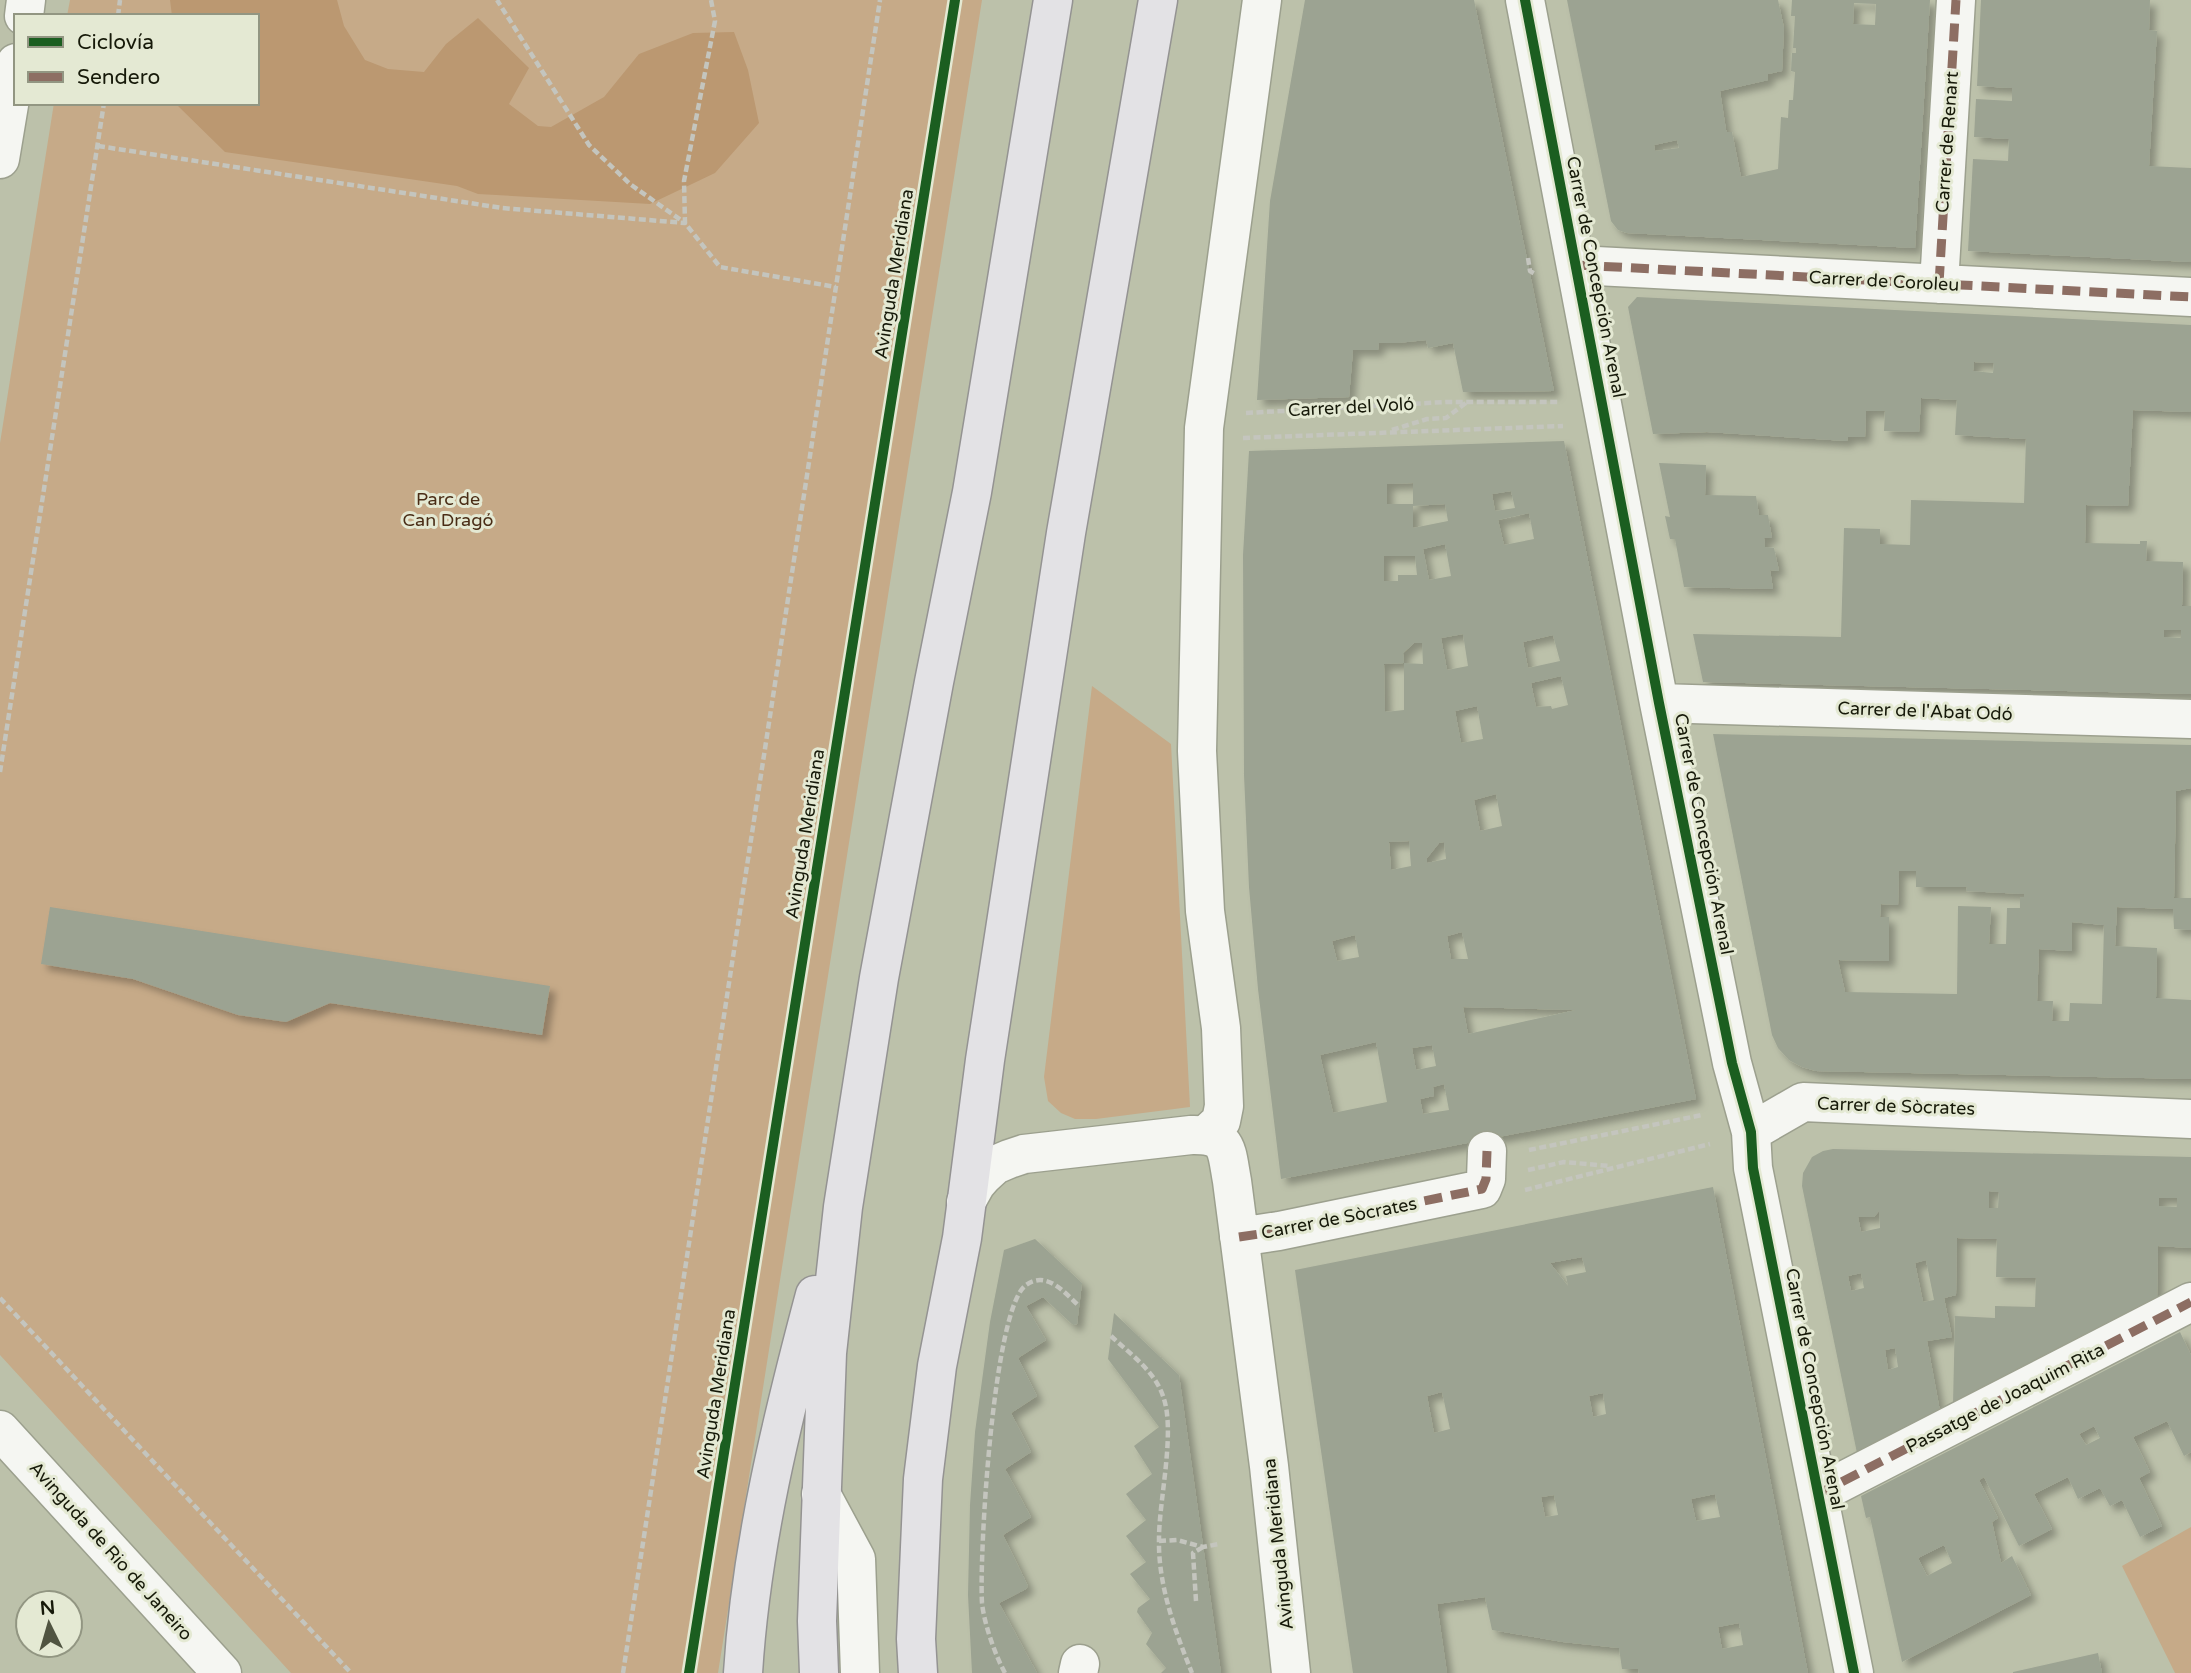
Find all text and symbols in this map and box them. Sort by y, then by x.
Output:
legend [14,14,259,105]
text: Ciclovía [77,30,154,55]
text: Sendero [77,65,160,90]
street label: Carrer de Renart [1931,70,1963,214]
street label: Carrer de Concepción Arenal [1562,154,1630,400]
street label: Avinguda Meridiana [870,187,918,361]
street label: Carrer de Coroleu [1808,266,1960,296]
street label: Carrer del Voló [1287,393,1415,421]
park label: Parc de Can Dragó [403,488,494,531]
street label: Carrer de l'Abat Odó [1837,697,2013,725]
street label: Carrer de Concepción Arenal [1670,711,1738,957]
street label: Avinguda Meridiana [781,747,829,921]
street label: Carrer de Sòcrates [1817,1092,1975,1120]
street label: Carrer de Sòcrates [1259,1192,1419,1244]
street label: Carrer de Concepción Arenal [1781,1266,1849,1512]
street label: Avinguda Meridiana [692,1307,740,1481]
street label: Passatge de Joaquim Rita [1902,1338,2108,1458]
street label: Avinguda de Rio de Janeiro [25,1457,197,1645]
street label: Avinguda Meridiana [1258,1457,1298,1631]
north arrow [14,1589,84,1659]
text: N [39,1596,56,1620]

